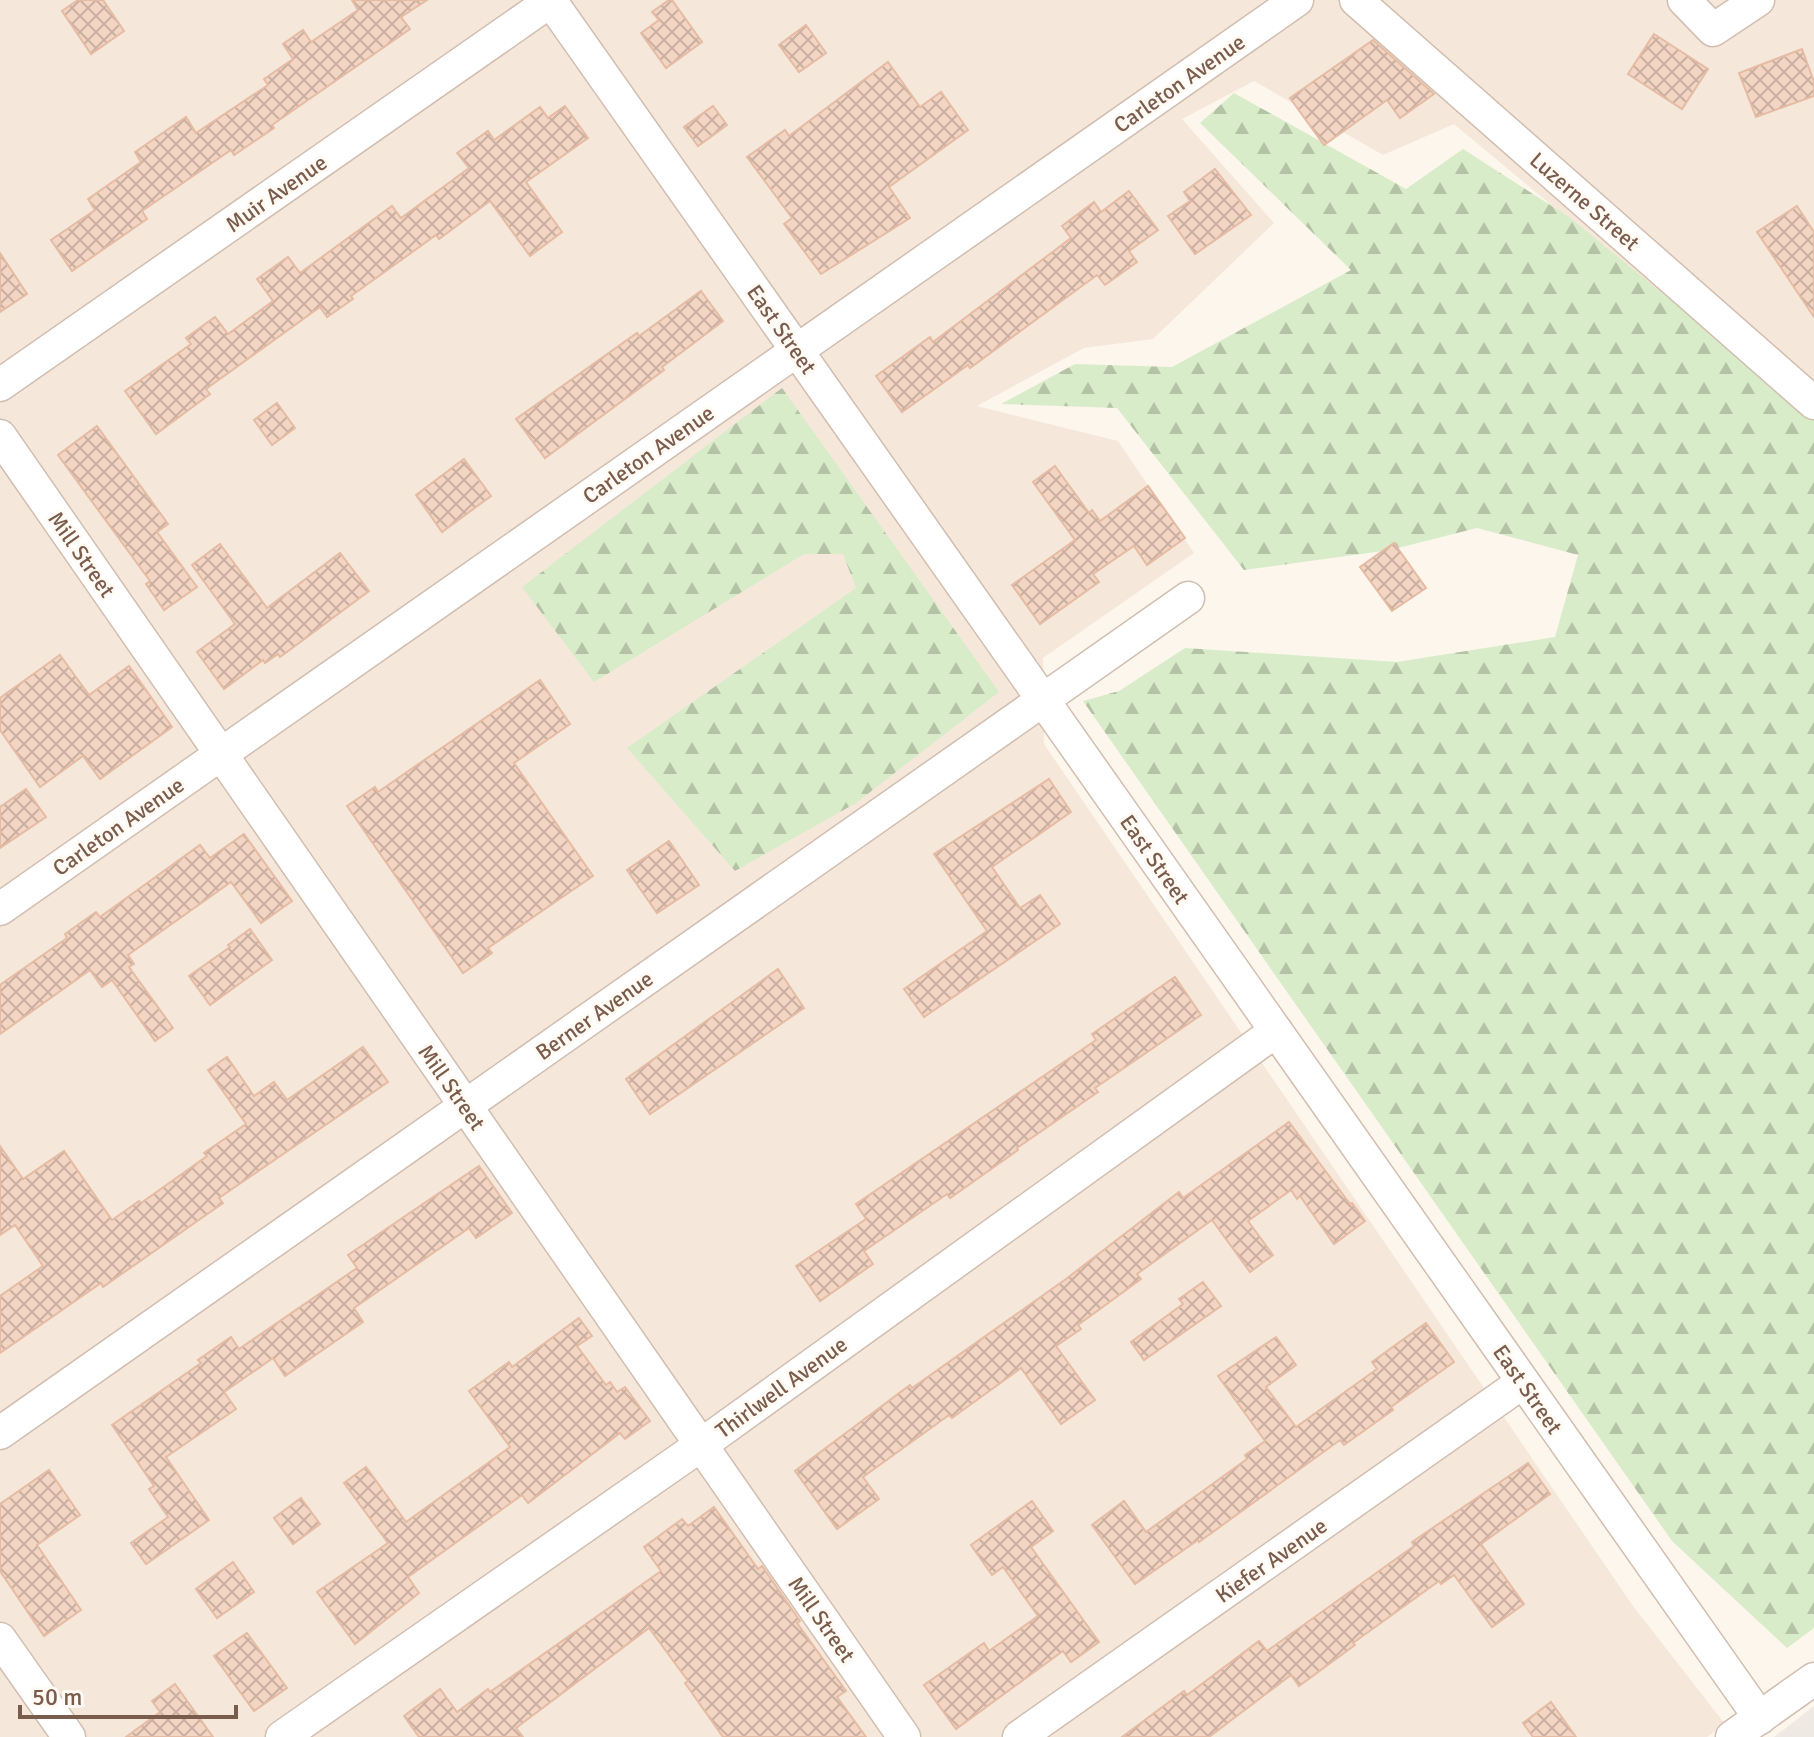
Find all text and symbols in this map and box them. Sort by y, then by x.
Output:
street label: Carleton Avenue [1108,28,1250,139]
street label: Luzerne Street [1524,146,1645,257]
street label: Muir Avenue [220,149,332,238]
street label: East Street [741,279,822,379]
street label: Carleton Avenue [577,399,719,510]
street label: Mill Street [42,506,121,603]
street label: Carleton Avenue [47,771,189,882]
street label: East Street [1114,809,1195,909]
street label: Berner Avenue [530,965,658,1066]
street label: Mill Street [412,1039,491,1136]
street label: Thirlwell Avenue [710,1331,852,1444]
street label: East Street [1487,1339,1568,1439]
street label: Kiefer Avenue [1210,1512,1332,1609]
street label: Mill Street [782,1571,861,1668]
scale bar [20,1669,236,1719]
text: 50 m [32,1682,82,1712]

